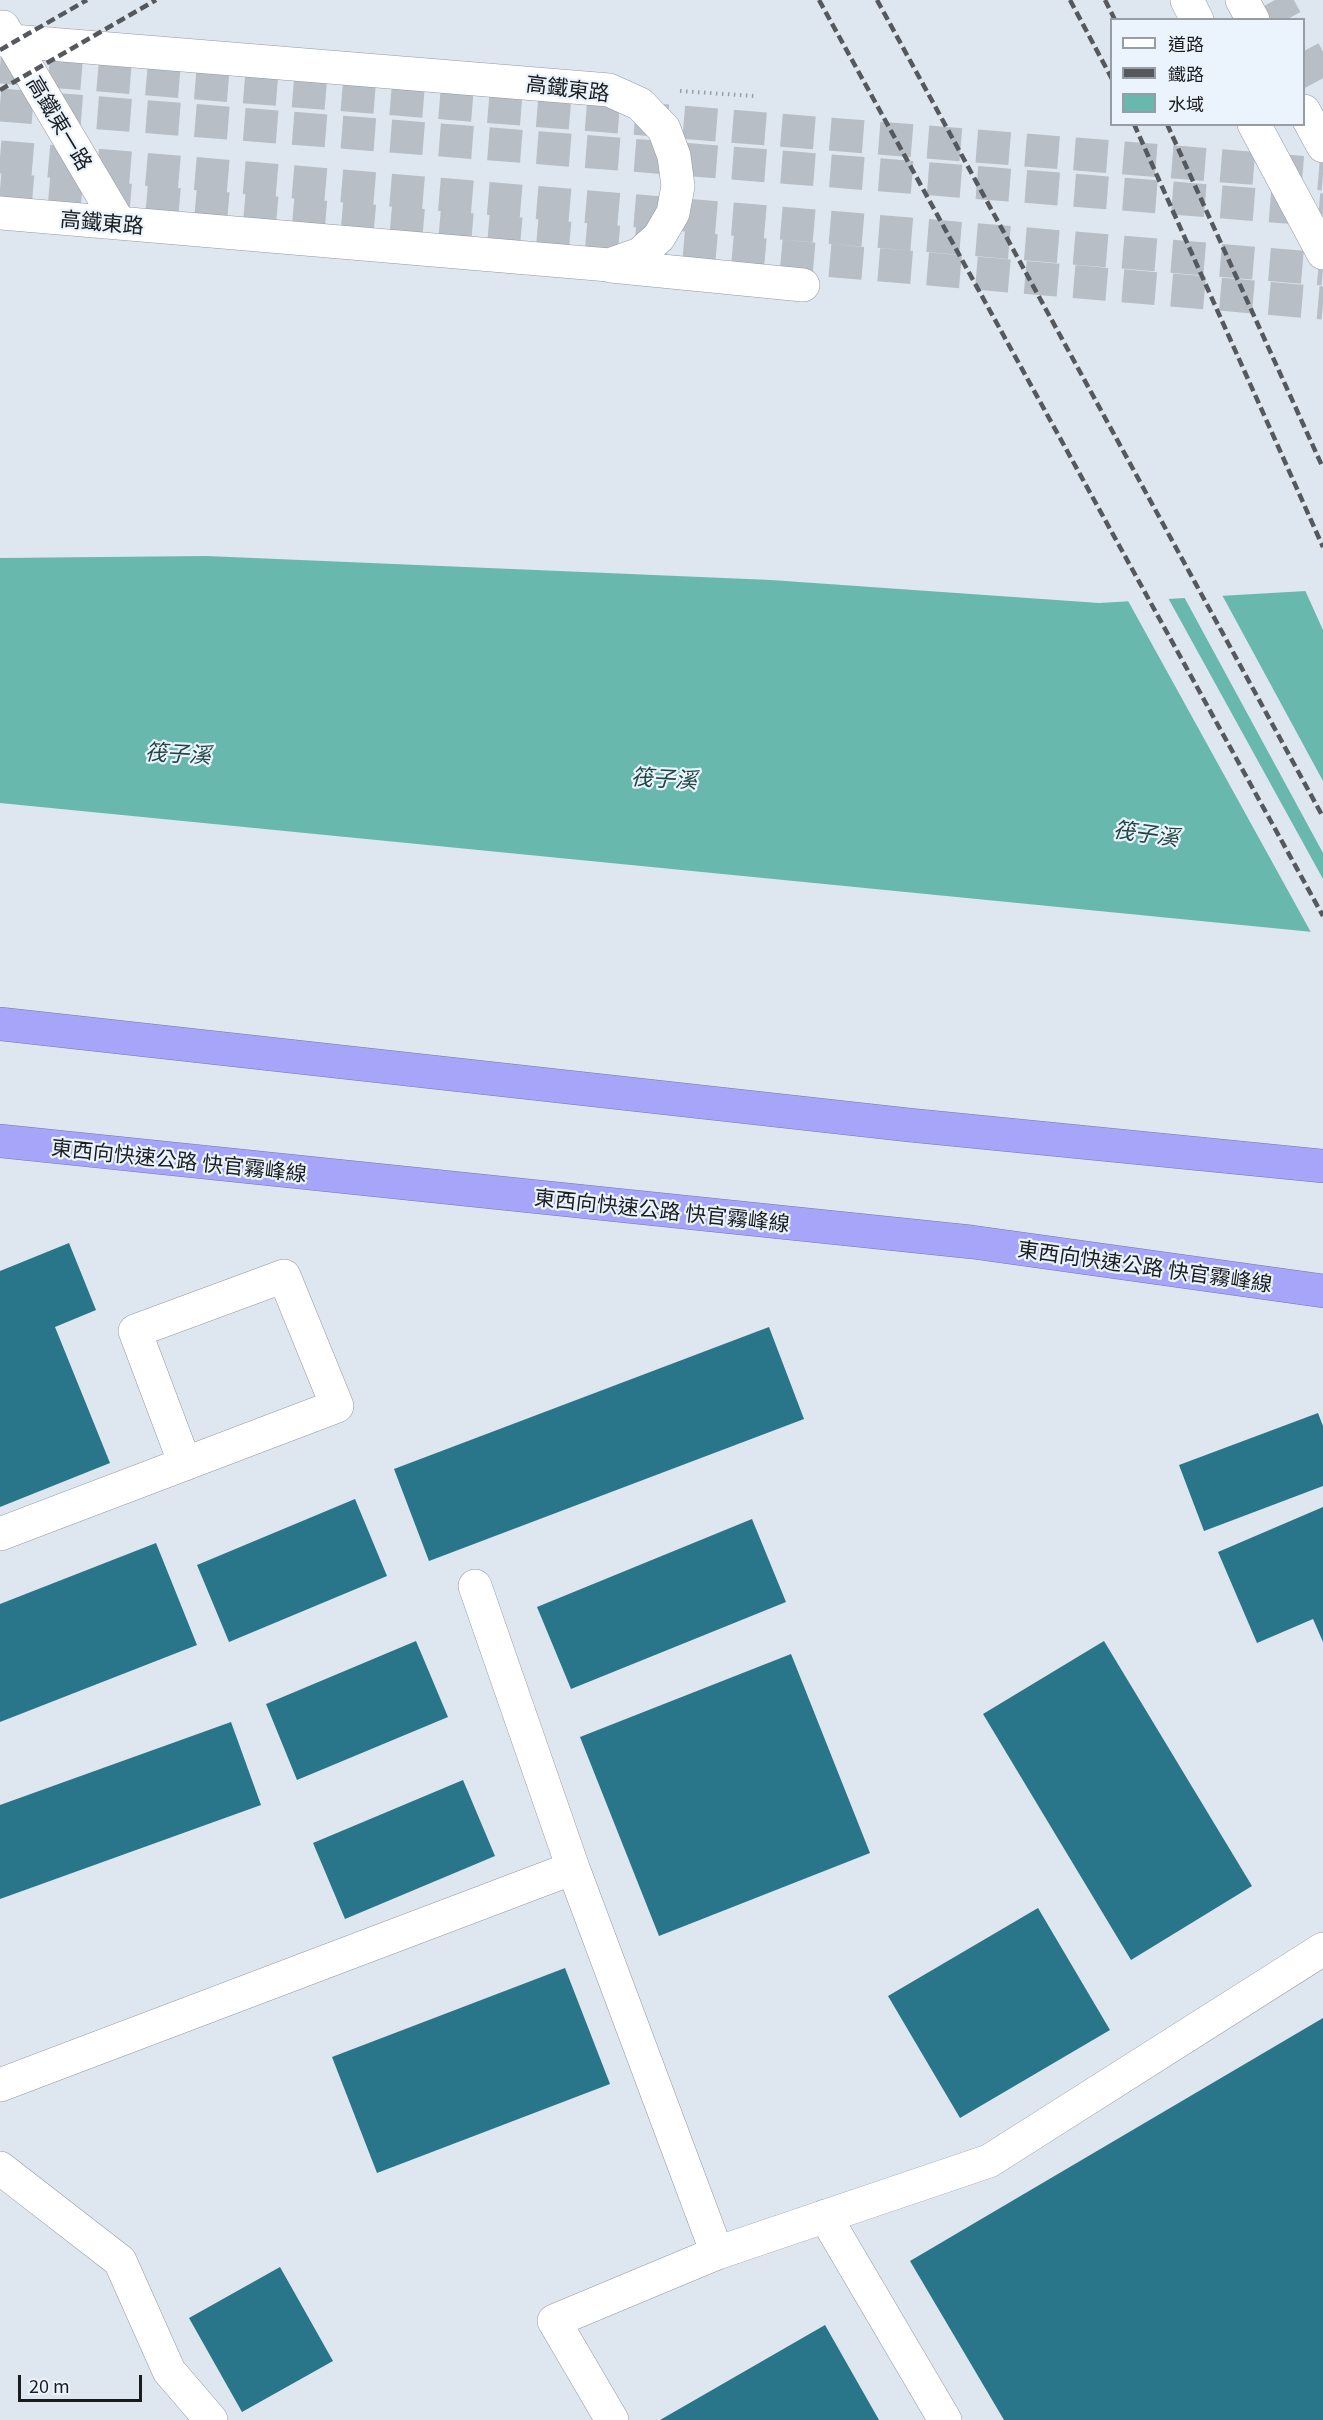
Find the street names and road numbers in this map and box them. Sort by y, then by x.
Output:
street label: 高鐵東路 [525,70,611,106]
street label: 高鐵東一路 [22,72,98,174]
street label: 高鐵東路 [59,206,145,238]
street label: 東西向快速公路 快官霧峰線 [50,1134,308,1186]
street label: 東西向快速公路 快官霧峰線 [533,1184,791,1236]
street label: 東西向快速公路 快官霧峰線 [1016,1236,1274,1296]

